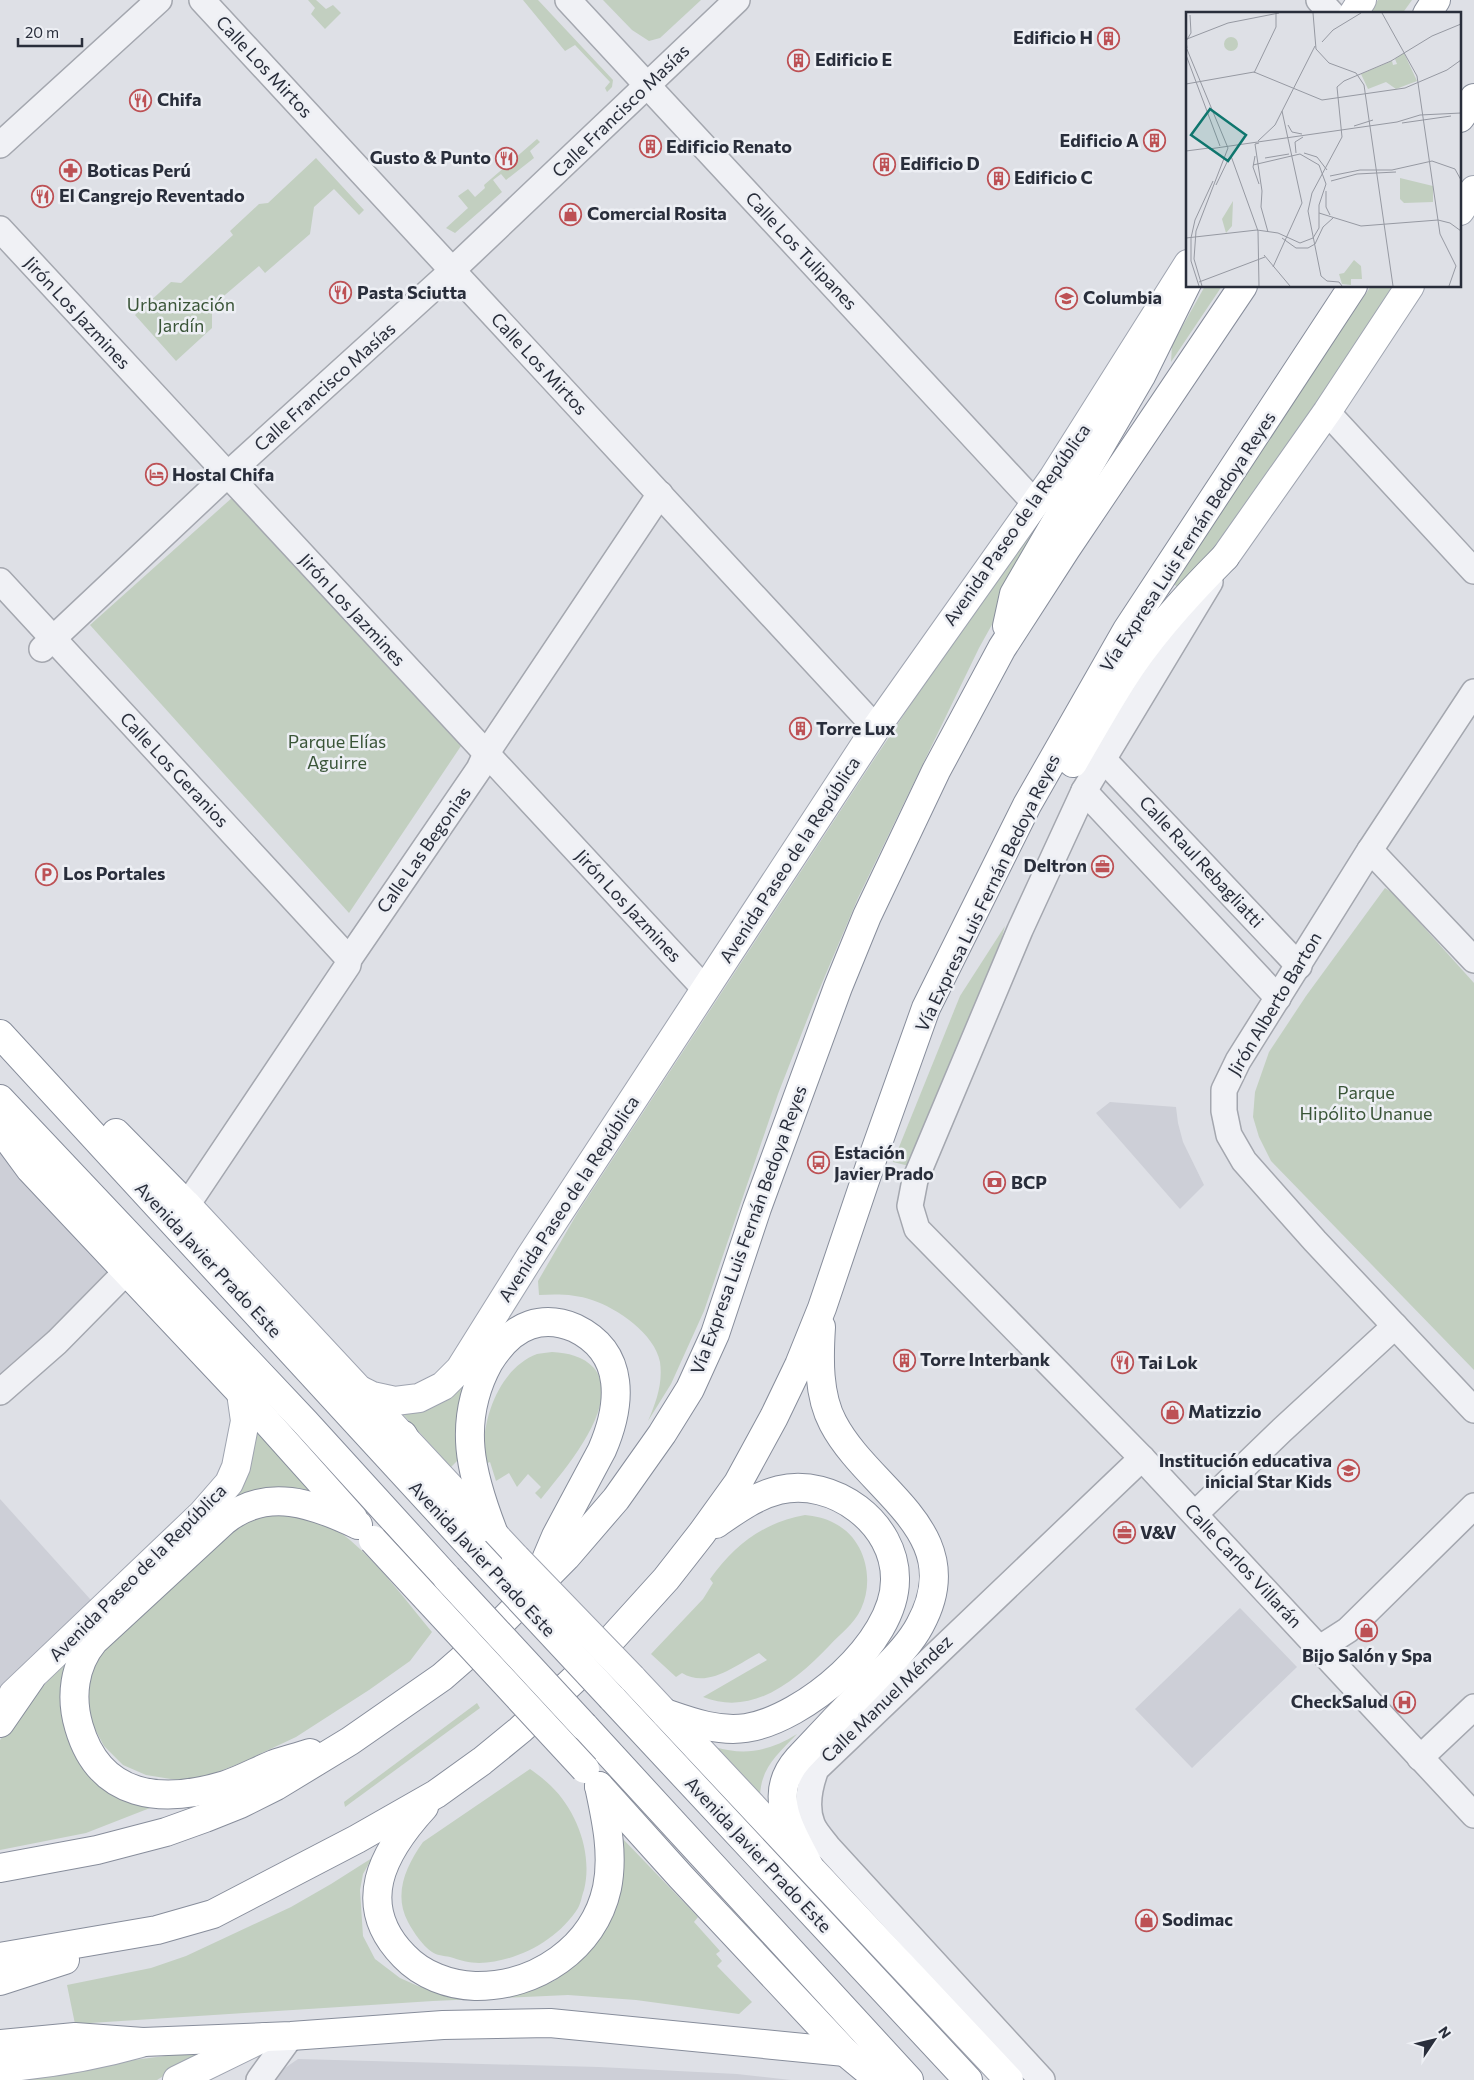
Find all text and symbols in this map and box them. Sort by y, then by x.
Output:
street label: Calle Los Mirtos [212,11,318,122]
inset map [1186,12,1462,288]
scale bar [18,15,81,47]
text: 20 m [25,23,59,41]
place label: Edificio H [1013,26,1093,48]
building icon: Edificio H [1097,26,1121,50]
street label: Calle Francisco Masías [547,39,694,182]
building icon: Edificio E [787,48,811,72]
place label: Edificio E [815,48,892,70]
restaurant icon: Chifa [129,88,153,112]
place label: Chifa [157,88,201,110]
place label: Edificio A [1059,129,1139,151]
building icon: Edificio A [1143,129,1167,153]
building icon: Edificio Renato [638,135,662,159]
place label: Edificio Renato [666,135,792,157]
place label: Gusto & Punto [370,146,491,168]
restaurant icon: Gusto & Punto [495,146,519,170]
building icon: Edificio D [872,152,896,176]
place label: Edificio D [900,152,980,174]
pharmacy icon: Boticas Perú [59,159,83,183]
place label: Boticas Perú [87,159,191,181]
building icon: Edificio C [986,166,1010,190]
place label: Edificio C [1014,166,1093,188]
restaurant icon: El Cangrejo Reventado [31,184,55,208]
place label: El Cangrejo Reventado [59,184,245,206]
street label: Calle Los Tulipanes [741,187,862,314]
shop icon: Comercial Rosita [559,202,583,226]
place label: Comercial Rosita [587,202,727,224]
street label: Jirón Los Jazmines [20,252,135,373]
restaurant icon: Pasta Sciutta [329,281,353,305]
place label: Pasta Sciutta [357,281,466,303]
school or university icon: Columbia [1055,286,1079,310]
place label: Columbia [1083,286,1162,308]
park label: Urbanización Jardín [127,293,235,336]
street label: Calle Los Mirtos [487,308,593,419]
street label: Calle Francisco Masías [249,317,399,455]
street label: Vía Expresa Luis Fernán Bedoya Reyes [1095,407,1280,676]
street label: Avenida Paseo de la República [938,419,1094,630]
hotel icon: Hostal Chifa [144,463,168,487]
place label: Hostal Chifa [172,463,274,485]
street label: Jirón Los Jazmines [295,549,410,670]
street label: Calle Los Geranios [116,707,234,831]
building icon: Torre Lux [788,717,812,741]
place label: Torre Lux [816,717,896,739]
park label: Parque Elías Aguirre [288,730,386,773]
street label: Vía Expresa Luis Fernán Bedoya Reyes [910,750,1064,1035]
street label: Avenida Paseo de la República [714,752,864,967]
street label: Calle Las Begonias [371,782,475,917]
street label: Calle Raul Rebagliatti [1135,791,1268,932]
street label: Jirón Los Jazmines [571,845,686,966]
place label: Deltron [1023,854,1087,876]
office icon: Deltron [1091,854,1115,878]
parking icon: Los Portales [35,862,59,886]
place label: Los Portales [63,862,165,884]
street label: Jirón Alberto Barton [1223,928,1326,1079]
park label: Parque Hipólito Unanue [1300,1081,1432,1124]
street label: Vía Expresa Luis Fernán Bedoya Reyes [685,1082,811,1377]
street label: Avenida Paseo de la República [493,1091,643,1306]
place label: Estación Javier Prado [834,1141,934,1184]
bus stop icon: Estación Javier Prado [806,1151,830,1175]
bank icon: BCP [983,1171,1007,1195]
place label: BCP [1011,1171,1047,1193]
street label: Avenida Javier Prado Este [131,1177,287,1342]
building icon: Torre Interbank [892,1348,916,1372]
place label: Torre Interbank [920,1348,1051,1370]
restaurant icon: Tai Lok [1110,1351,1134,1375]
place label: Tai Lok [1138,1351,1199,1373]
shop icon: Matizzio [1160,1400,1184,1424]
place label: Matizzio [1188,1400,1262,1422]
place label: Institución educativa inicial Star Kids [1159,1449,1332,1492]
school or university icon: Institución educativa inicial Star Kids [1336,1459,1360,1483]
street label: Avenida Javier Prado Este [405,1476,561,1641]
street label: Avenida Paseo de la República [44,1479,230,1665]
street label: Calle Carlos Villarán [1181,1499,1307,1632]
office icon: V&V [1112,1521,1136,1545]
place label: V&V [1140,1521,1177,1543]
shop icon: Bijo Salón y Spa [1355,1619,1379,1643]
street label: Calle Manuel Méndez [816,1630,957,1767]
place label: Bijo Salón y Spa [1302,1644,1432,1666]
place label: CheckSalud [1291,1690,1388,1712]
hospital icon: CheckSalud [1392,1690,1416,1714]
street label: Avenida Javier Prado Este [681,1772,837,1937]
shop icon: Sodimac [1134,1908,1158,1932]
place label: Sodimac [1162,1908,1233,1930]
north arrow [1409,2015,1459,2065]
text: N [1435,2023,1455,2041]

